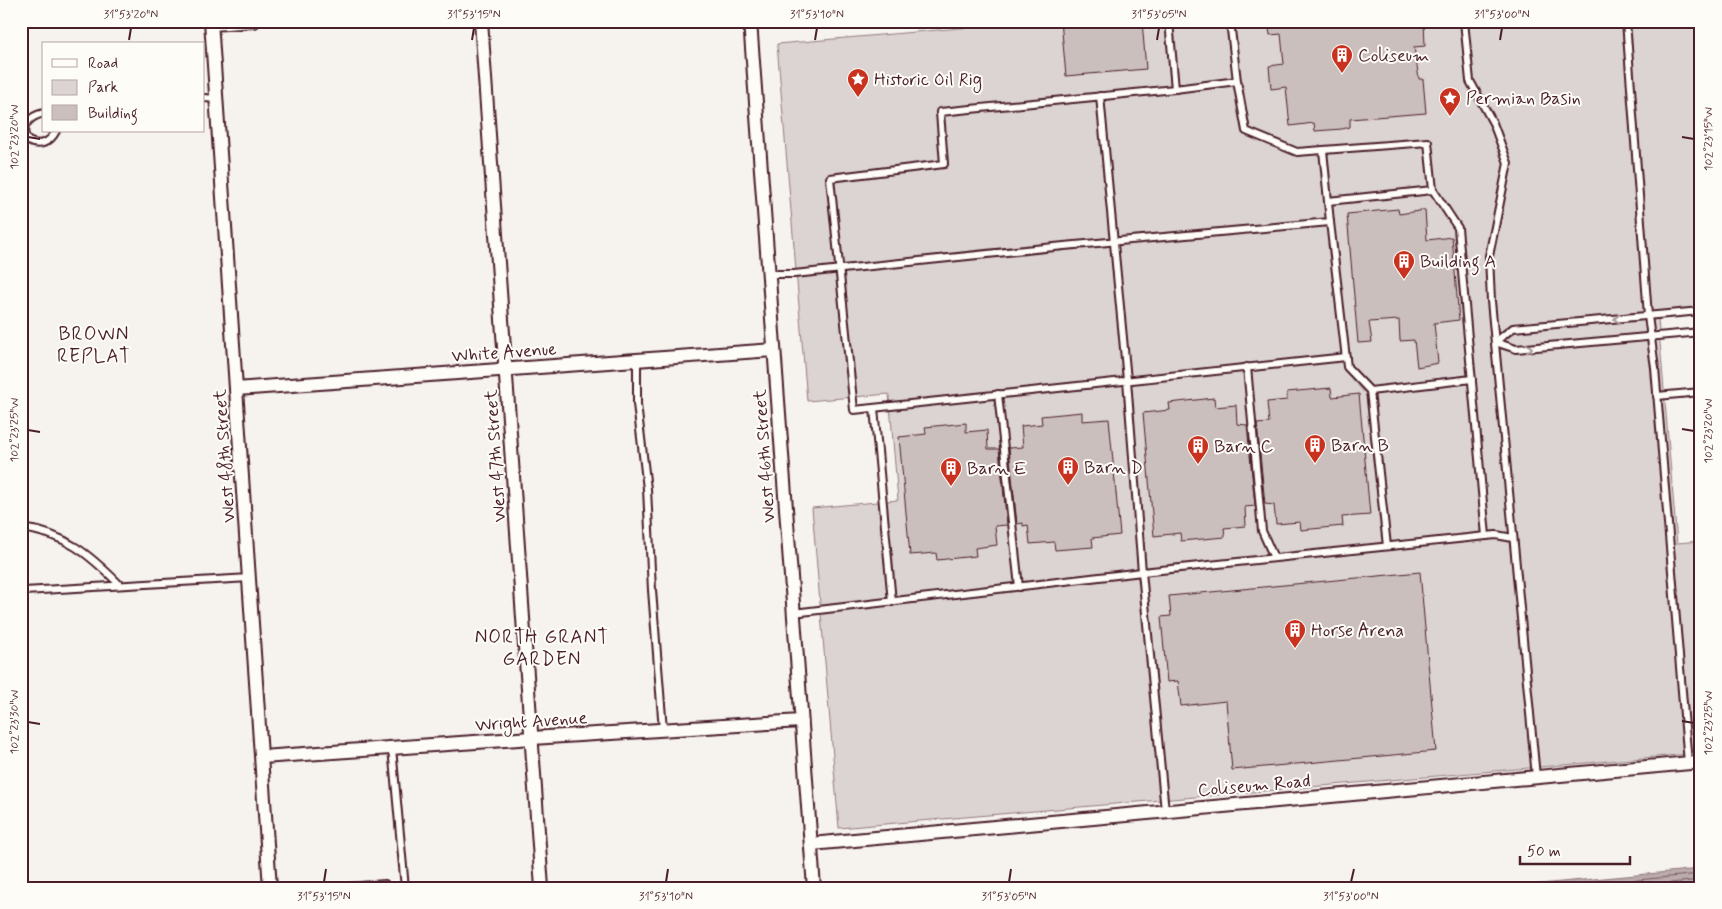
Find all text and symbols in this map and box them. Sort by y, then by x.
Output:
text: 31°53'20"N [104,7,158,23]
text: 31°53'15"N [447,7,501,23]
text: 31°53'10"N [790,7,844,23]
text: 31°53'05"N [1132,7,1186,23]
text: 31°53'00"N [1474,7,1530,23]
legend [42,42,205,132]
building icon: Coliseum [1330,43,1354,74]
place label: Coliseum [1358,44,1429,68]
text: Road [88,54,118,74]
place icon: Historic Oil Rig [846,67,870,98]
place label: Historic Oil Rig [874,68,982,93]
text: Park [88,78,118,98]
place icon: Permian Basin [1438,86,1462,117]
place label: Permian Basin [1466,87,1581,111]
text: 102°23'20"W [7,104,23,169]
text: Building [88,104,138,125]
text: 102°23'15"W [1701,107,1717,171]
building icon: Building A [1392,249,1416,280]
place label: Building A [1420,250,1496,276]
one-way arrow [1613,313,1621,324]
district label: BROWN REPLAT [57,322,131,369]
street label: White Avenue [451,337,557,369]
one-way arrow [1525,342,1533,353]
street label: West 48th Street [208,388,242,523]
street label: West 47th Street [479,388,513,523]
street label: West 46th Street [748,388,782,523]
text: 102°23'25"W [7,398,23,462]
text: 102°23'20"W [1701,398,1717,463]
building icon: Barn B [1303,433,1327,464]
building icon: Barn C [1186,434,1210,465]
place label: Barn B [1331,434,1389,458]
place label: Barn C [1214,435,1274,459]
building icon: Barn D [1056,455,1080,486]
building icon: Barn E [939,456,963,487]
place label: Barn D [1084,456,1143,480]
place label: Barn E [967,457,1027,481]
building icon: Horse Arena [1283,618,1307,649]
place label: Horse Arena [1311,619,1404,643]
district label: NORTH GRANT GARDEN [475,625,609,672]
text: 102°23'30"W [7,690,23,754]
text: 102°23'25"W [1701,691,1717,755]
street label: Wright Avenue [474,706,588,739]
street label: Coliseum Road [1197,769,1311,803]
scale bar [1520,834,1630,866]
text: 50 m [1527,842,1561,862]
text: 31°53'15"N [297,889,351,905]
text: 31°53'10"N [639,889,693,905]
text: 31°53'05"N [982,889,1036,905]
text: 31°53'00"N [1323,889,1379,905]

